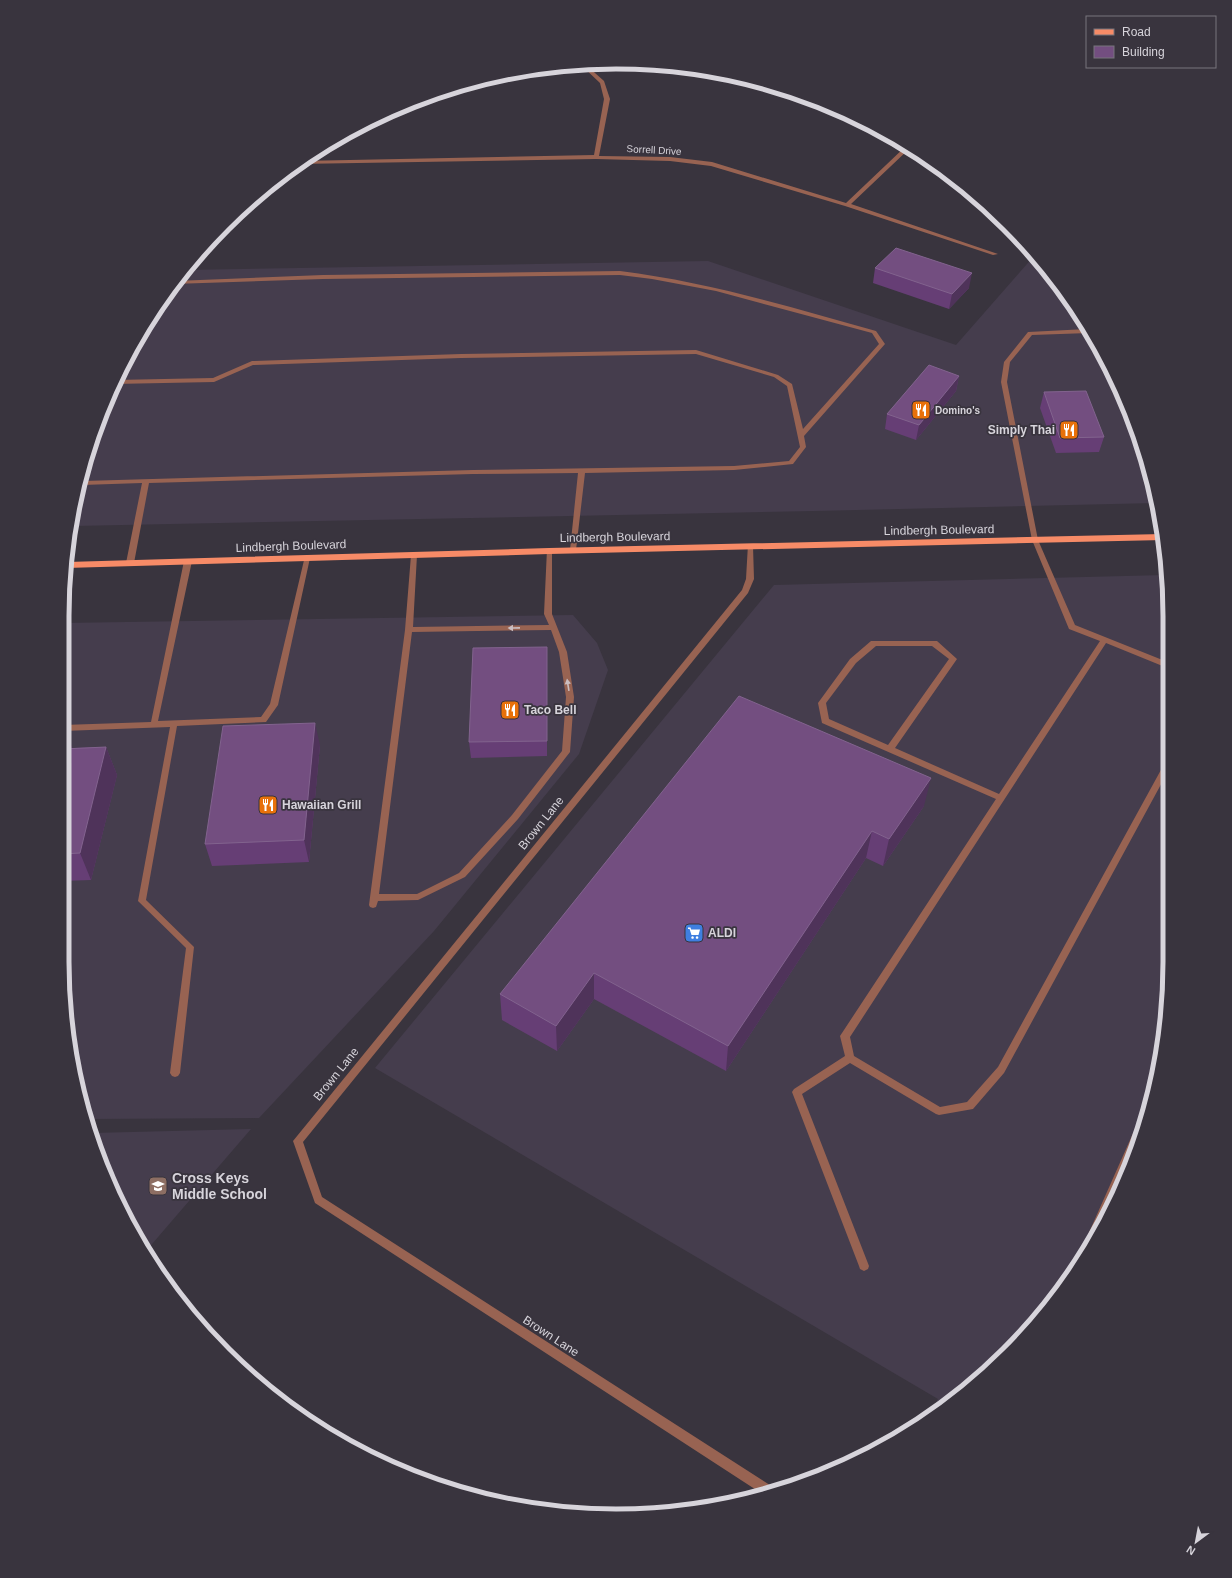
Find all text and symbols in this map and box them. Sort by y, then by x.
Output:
legend [1086,16,1216,68]
text: Road [1122,25,1151,39]
text: Building [1122,45,1165,59]
street label: Sorrell Drive [626,143,682,157]
restaurant icon: Domino's [910,399,932,421]
place label: Domino's [935,405,981,416]
restaurant icon: Simply Thai [1058,419,1080,441]
place label: Simply Thai [988,423,1055,437]
street label: Lindbergh Boulevard [884,522,994,538]
street label: Lindbergh Boulevard [560,529,670,545]
street label: Lindbergh Boulevard [235,537,347,555]
one-way arrow [507,625,520,631]
one-way arrow [565,679,571,691]
restaurant icon: Taco Bell [499,699,521,721]
place label: Taco Bell [524,703,576,717]
street label: Brown Lane [515,793,567,852]
restaurant icon: Hawaiian Grill [257,794,279,816]
place label: Hawaiian Grill [282,798,361,812]
supermarket icon: ALDI [683,922,705,944]
place label: ALDI [708,926,736,940]
street label: Brown Lane [310,1044,362,1103]
place label: Cross Keys Middle School [172,1170,267,1202]
school or university icon: Cross Keys Middle School [147,1175,169,1197]
street label: Brown Lane [520,1313,582,1359]
north arrow [1176,1522,1216,1562]
text: N [1184,1543,1197,1558]

